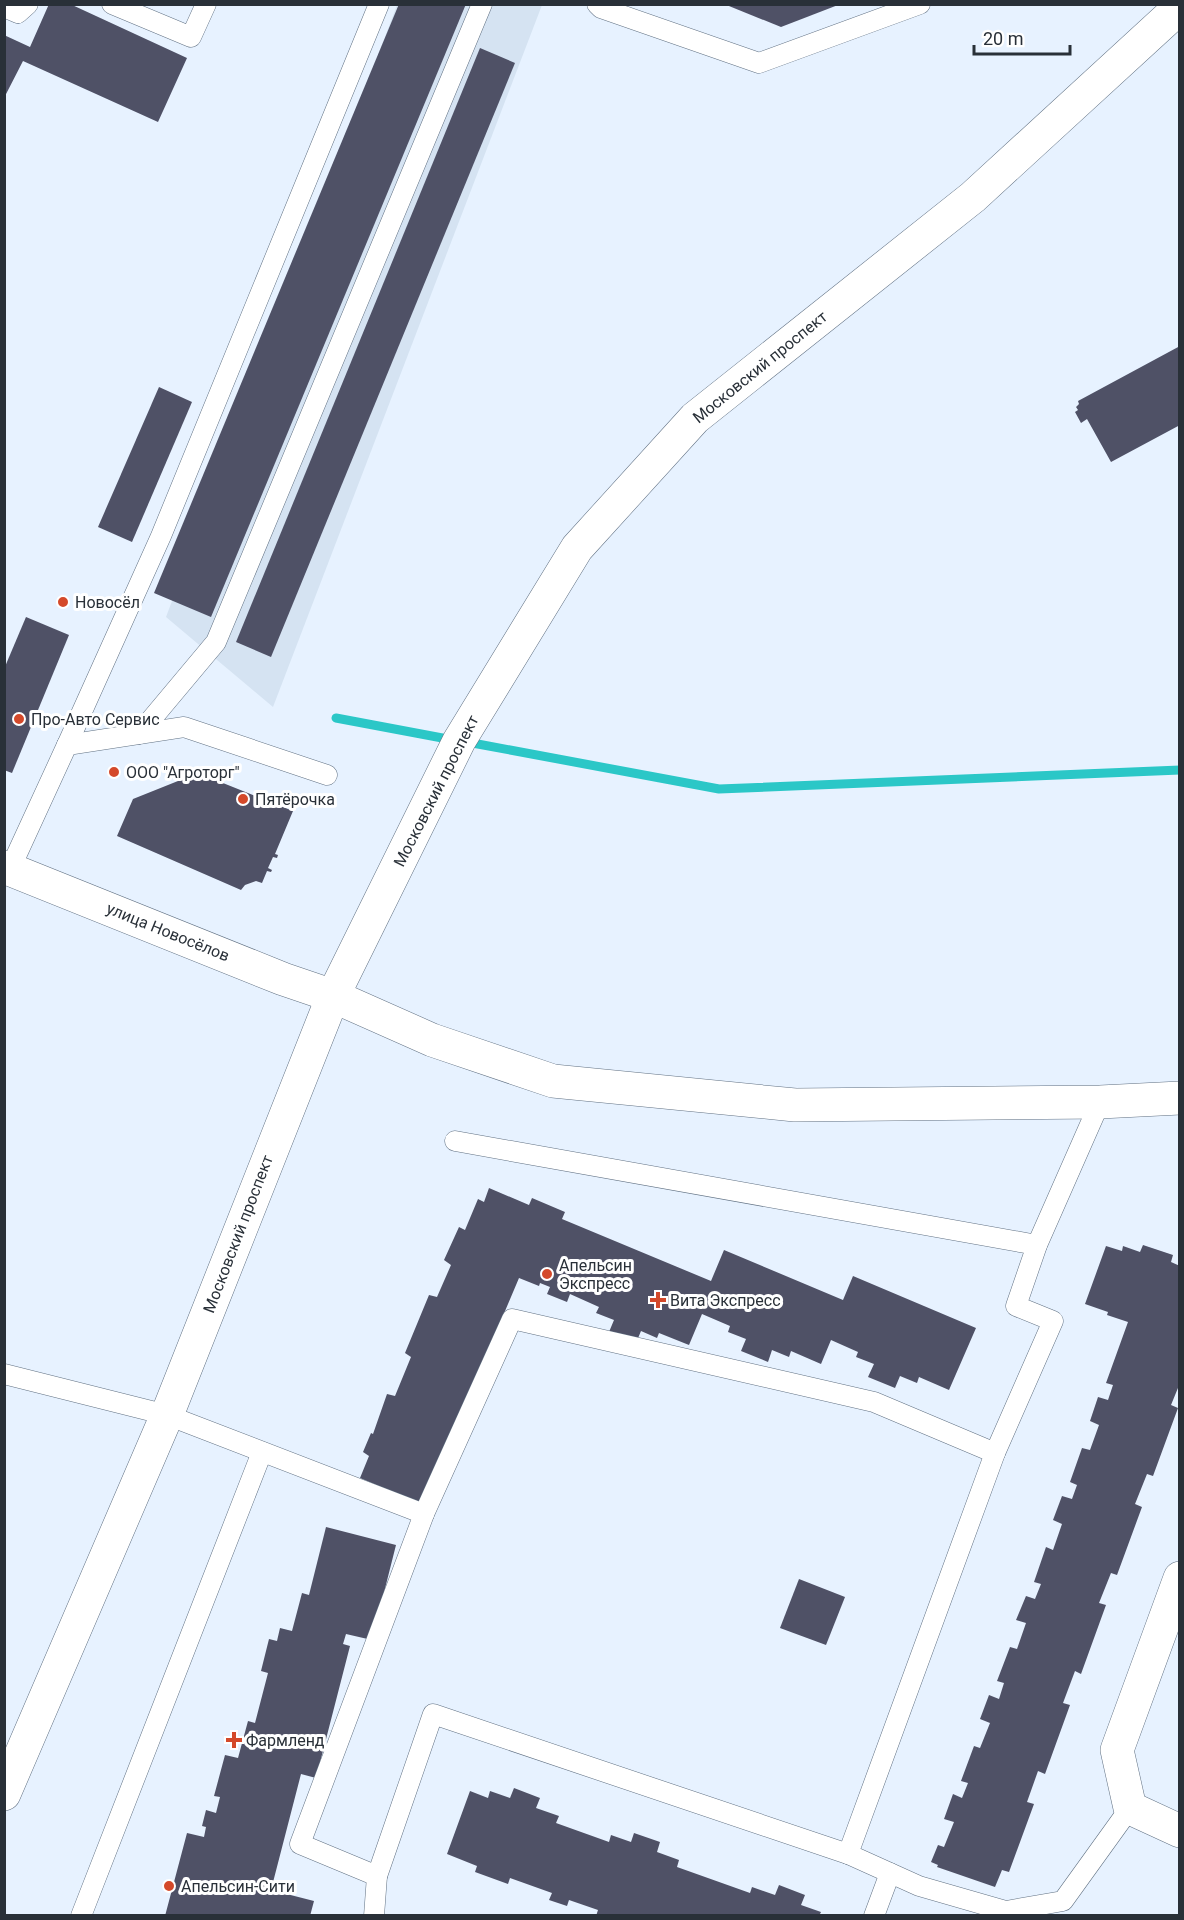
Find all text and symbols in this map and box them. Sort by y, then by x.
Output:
scale bar [974,18,1070,56]
text: 20 m [983,28,1023,49]
street label: Московский проспект [689,307,831,427]
place label: Новосёл [75,593,140,612]
marker: Новосёл [56,595,70,609]
place label: Про-Авто Сервис [31,710,160,729]
marker: Про-Авто Сервис [12,712,26,726]
street label: Московский проспект [390,712,483,870]
place label: ООО "Агроторг" [126,763,240,782]
marker: ООО "Агроторг" [107,765,121,779]
place label: Пятёрочка [255,790,335,809]
marker: Пятёрочка [236,792,250,806]
street label: улица Новосёлов [104,899,232,965]
street label: Московский проспект [199,1152,277,1316]
place label: Апельсин Экспресс [559,1256,632,1293]
marker: Апельсин Экспресс [540,1267,554,1281]
place label: Вита Экспресс [670,1291,781,1310]
marker: Вита Экспресс [651,1293,665,1307]
place label: Фармленд [246,1731,325,1750]
marker: Фармленд [227,1733,241,1747]
place label: Апельсин-Сити [181,1877,295,1896]
marker: Апельсин-Сити [162,1879,176,1893]

